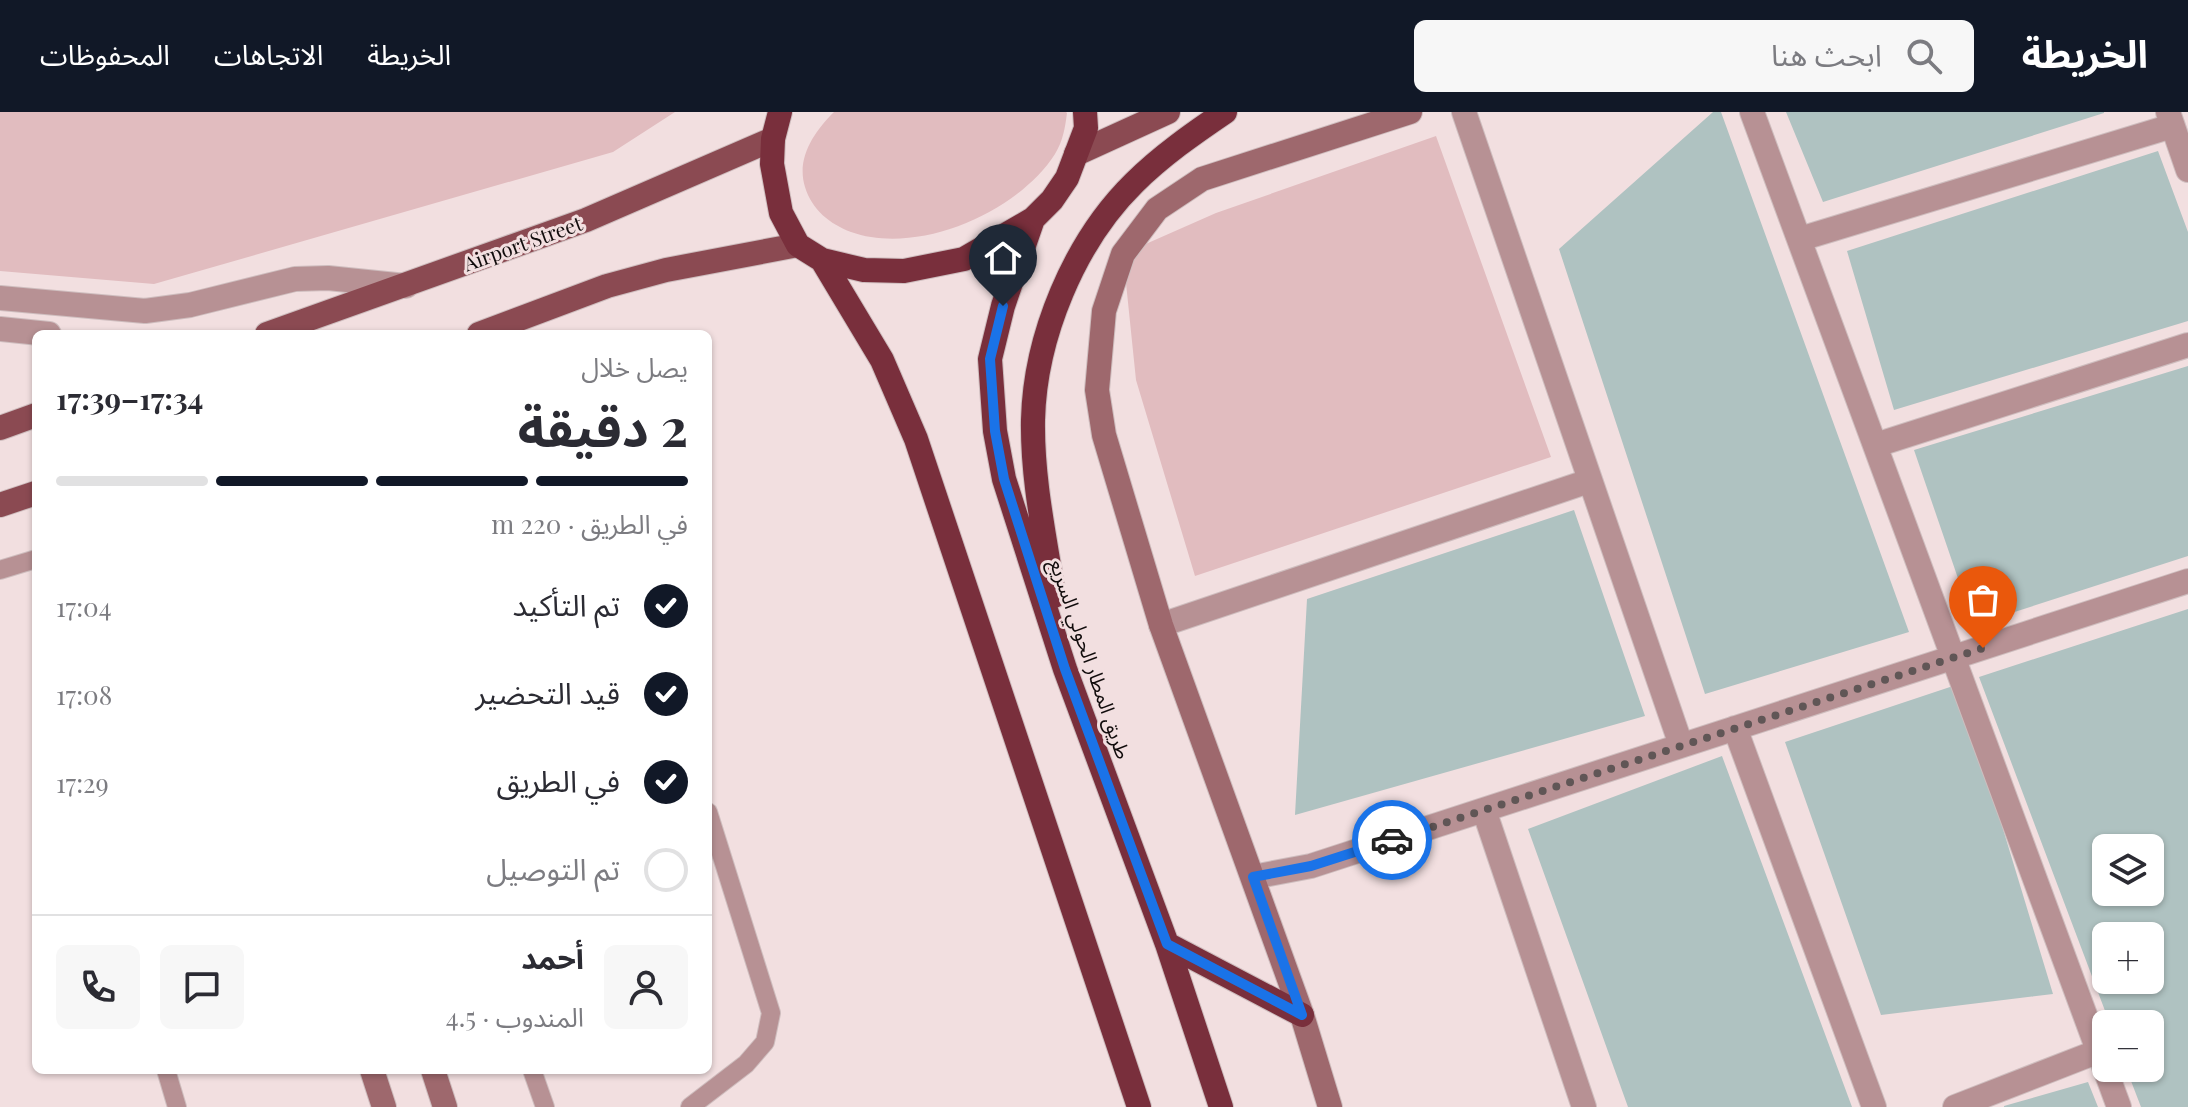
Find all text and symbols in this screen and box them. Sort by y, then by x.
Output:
search box [1414,20,1974,92]
text: الخريطة [2022,27,2148,78]
text: ابحث هنا [1771,34,1882,74]
icon: search [1902,34,1946,78]
text: المحفوظات [40,35,170,72]
text: الاتجاهات [214,35,323,72]
text: الخريطة [367,35,451,72]
street label: Airport Street [459,208,586,277]
pin [969,224,1037,306]
icon: home [981,236,1025,280]
text: يصل خلال [581,349,688,384]
text: 17:34–17:39 [56,378,203,418]
text: 2 دقيقة [518,391,688,460]
text: في الطريق · 220 m [491,506,688,541]
street label: طريق المطار الحولي السريع [1041,555,1138,763]
pin [1949,566,2017,648]
icon: bag [1961,578,2005,622]
text: تم التأكيد [512,584,620,624]
icon: check [644,584,688,628]
text: 17:04 [56,589,112,624]
text: قيد التحضير [475,672,620,712]
icon: check [644,672,688,716]
text: 17:08 [56,677,112,712]
text: في الطريق [497,760,620,800]
icon: check [644,760,688,804]
text: 17:29 [56,765,109,800]
courier [1352,800,1432,880]
icon: car [1370,818,1414,862]
map controls [2092,834,2164,1082]
button: layers [2092,834,2164,906]
text: تم التوصيل [486,848,620,888]
button: + [2092,922,2164,994]
text: أحمد [521,937,584,977]
button: phone [56,945,140,1029]
button: chat [160,945,244,1029]
button: person [604,945,688,1029]
text: المندوب · 4.5 [446,999,584,1034]
button: − [2092,1010,2164,1082]

